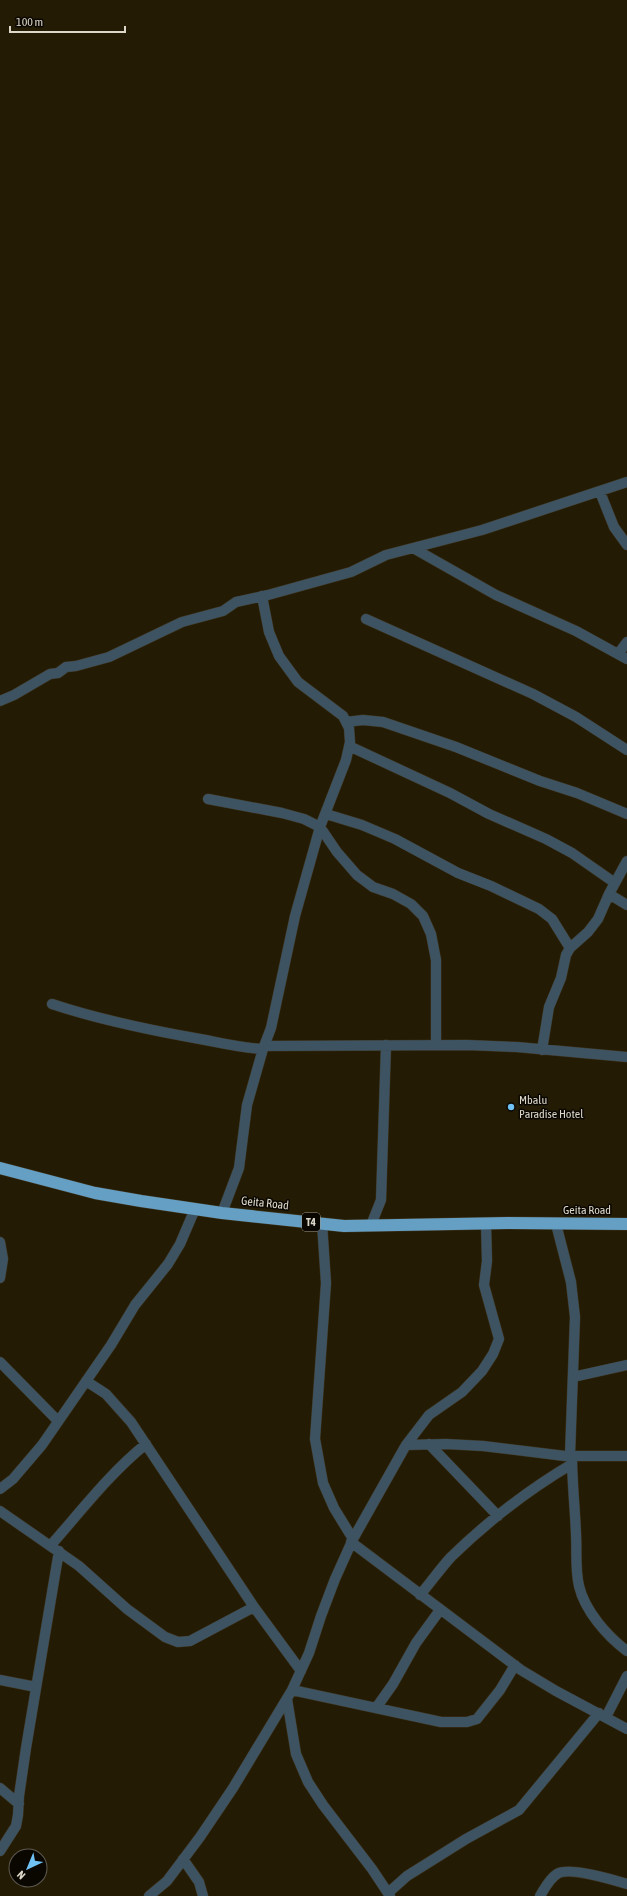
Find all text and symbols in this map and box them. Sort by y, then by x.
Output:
scale bar [10,8,125,34]
text: 100 m [16,15,43,29]
place label: Mbalu Paradise Hotel [519,1093,584,1121]
marker: Mbalu Paradise Hotel [506,1102,516,1112]
street label: Geita Road [240,1194,290,1212]
street label: Geita Road [563,1203,611,1217]
road number: T4 [302,1213,320,1231]
north arrow [8,1848,48,1888]
text: N [15,1869,28,1882]

